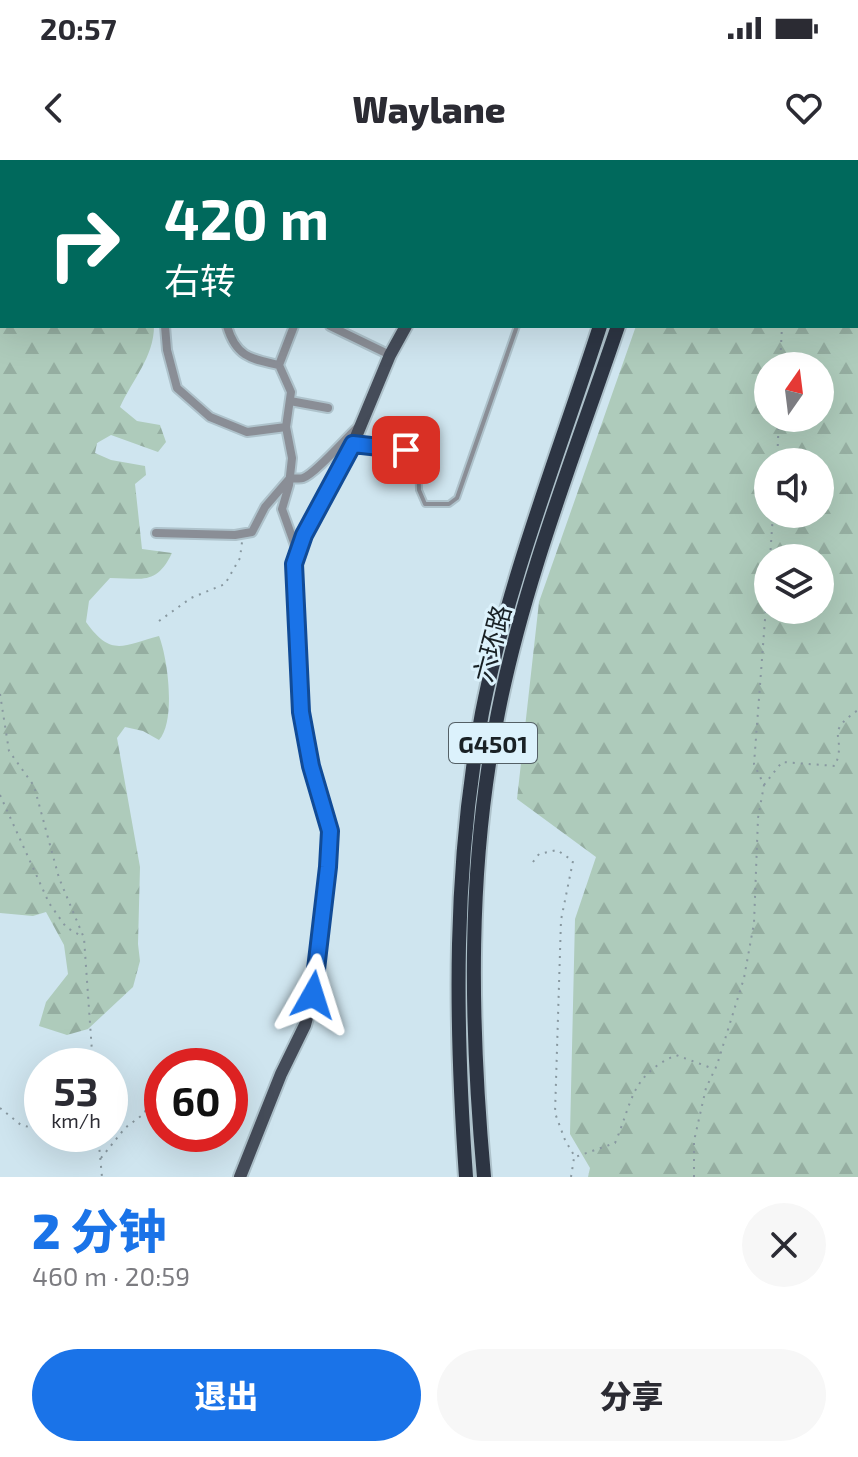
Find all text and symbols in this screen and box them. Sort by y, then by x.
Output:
text: 20:57 [40,10,116,46]
icon: back [32,86,76,130]
icon: heart [782,86,826,130]
text: Waylane [352,87,506,130]
text: 420 m [164,184,329,251]
icon: right [32,192,136,296]
text: 右转 [164,258,236,301]
north arrow [754,352,834,432]
map controls [754,352,834,624]
pin [372,416,440,484]
icon: arrive [384,428,428,472]
button: sound [754,448,834,528]
button: layers [754,544,834,624]
street label: 六环路 [466,601,516,685]
road number: G4501 [449,723,537,763]
position arrow [271,953,355,1037]
speed limit sign: 60 [144,1048,248,1152]
text: 53 [54,1066,98,1114]
text: km/h [51,1108,101,1132]
text: 2 分钟 [32,1201,167,1259]
button: close [742,1203,826,1287]
text: 460 m · 20:59 [32,1260,190,1291]
button: 退出 [32,1349,421,1441]
button: 分享 [437,1349,826,1441]

